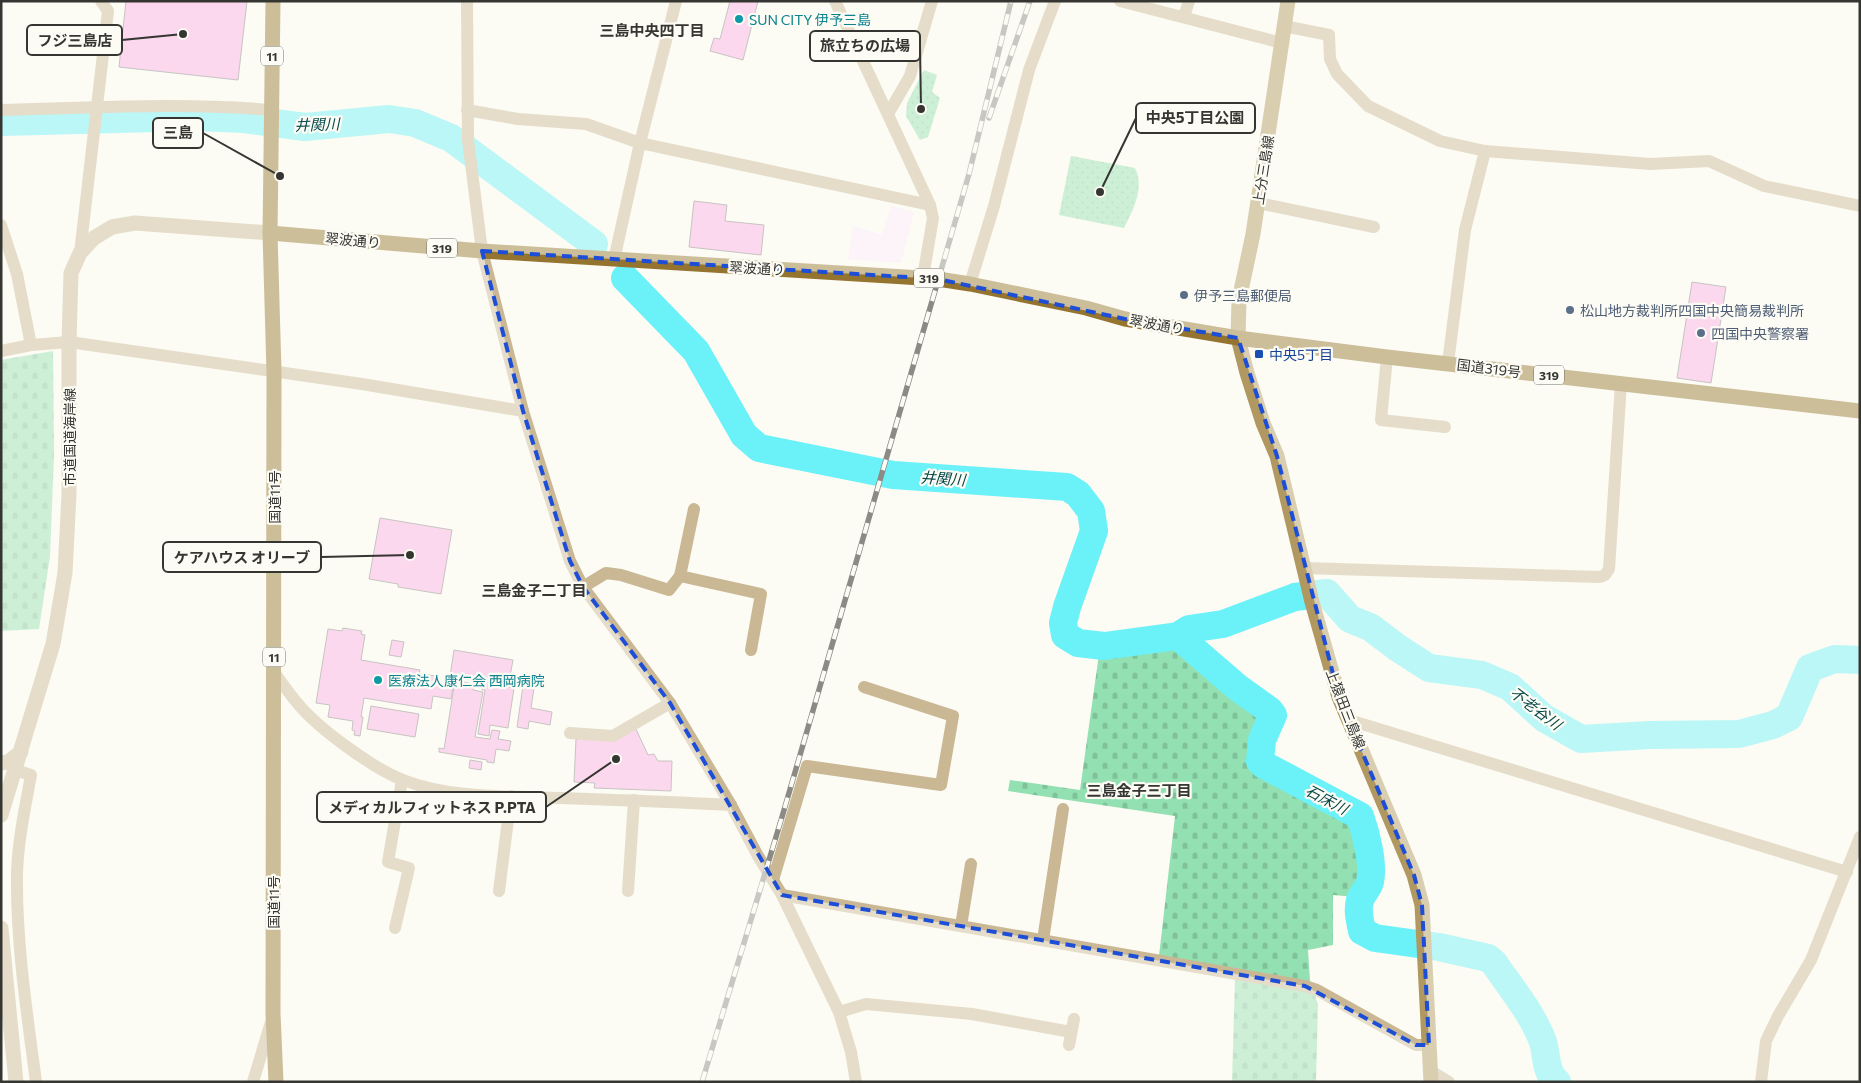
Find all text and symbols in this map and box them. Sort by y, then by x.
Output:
place label: SUN CITY 伊予三島 [749,11,871,28]
marker: SUN CITY 伊予三島 [733,13,745,25]
district label: 三島中央四丁目 [599,21,705,39]
callout: フジ三島店 [27,25,122,55]
text: フジ三島店 [37,31,113,49]
callout: 旅立ちの広場 [810,31,920,61]
text: 旅立ちの広場 [820,36,910,54]
road number: 11 [261,46,283,66]
callout: 中央5丁目公園 [1136,103,1255,133]
text: 中央5丁目公園 [1146,108,1244,126]
water label: 井関川 [294,114,342,134]
callout: 三島 [153,118,203,148]
text: 三島 [163,123,193,141]
street label: 上分三島線 [1249,134,1277,206]
street label: 翠波通り [324,229,382,251]
road number: 319 [427,238,457,258]
street label: 翠波通り [729,258,785,278]
road number: 319 [914,268,944,288]
place label: 伊予三島郵便局 [1194,287,1292,304]
marker: 伊予三島郵便局 [1178,289,1190,301]
place label: 松山地方裁判所四国中央簡易裁判所 [1580,302,1804,319]
marker: 松山地方裁判所四国中央簡易裁判所 [1564,304,1576,316]
street label: 翠波通り [1128,311,1186,337]
place label: 四国中央警察署 [1711,325,1809,342]
marker: 四国中央警察署 [1695,327,1707,339]
place label: 中央5丁目 [1269,346,1333,363]
marker: 中央5丁目 [1253,348,1265,360]
street label: 国道319号 [1456,356,1522,380]
road number: 319 [1534,366,1564,384]
street label: 市道国道海岸線 [61,388,78,486]
water label: 井関川 [920,467,968,489]
street label: 国道11号 [266,470,283,524]
callout: ケアハウス オリーブ [163,542,321,572]
text: ケアハウス オリーブ [174,548,310,566]
district label: 三島金子二丁目 [481,581,587,599]
road number: 11 [263,648,285,666]
street label: 上猿田三島線 [1323,667,1369,751]
place label: 医療法人康仁会 西岡病院 [388,672,545,689]
marker: 医療法人康仁会 西岡病院 [372,674,384,686]
water label: 不老谷川 [1507,683,1567,734]
water label: 石床川 [1303,780,1353,818]
district label: 三島金子三丁目 [1086,781,1192,799]
callout: メディカルフィットネス P.PTA [317,792,546,822]
text: メディカルフィットネス P.PTA [328,798,536,816]
street label: 国道11号 [265,875,282,929]

